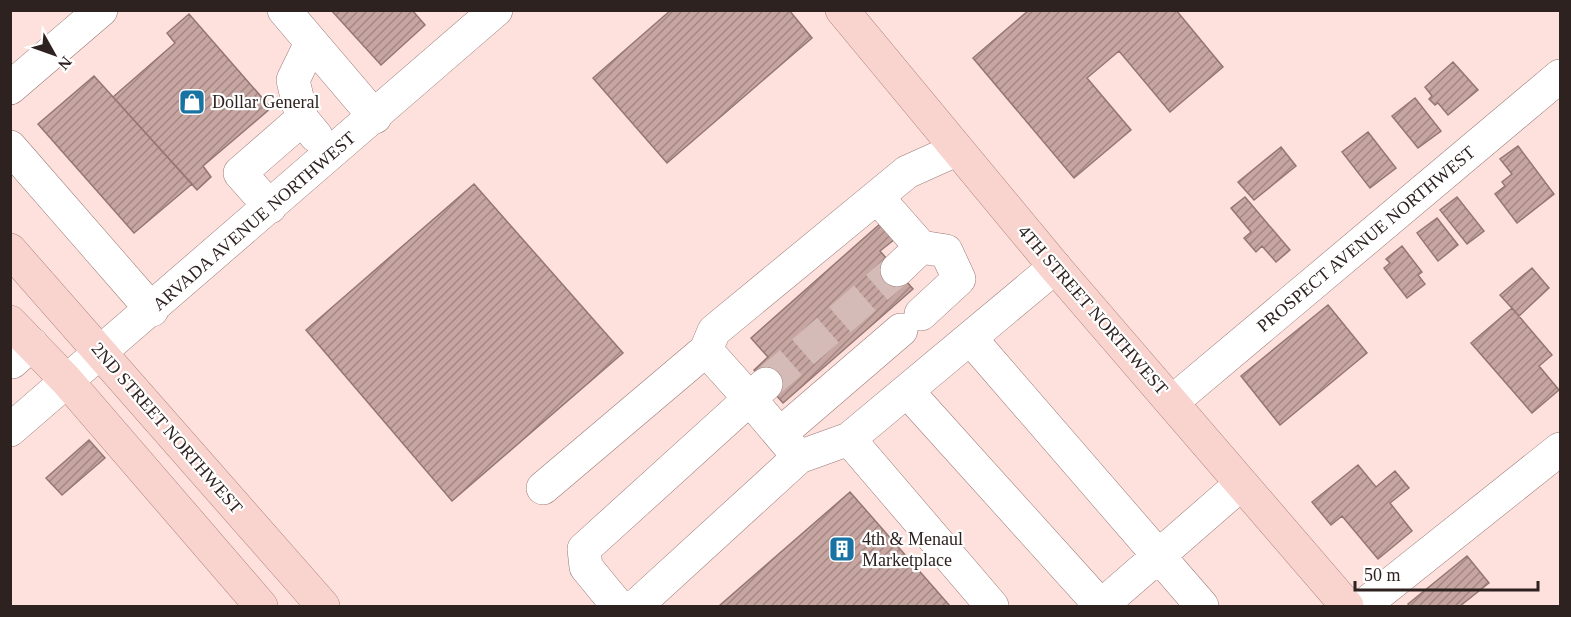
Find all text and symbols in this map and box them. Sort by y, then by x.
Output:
north arrow [24,24,84,84]
text: N [55,53,75,74]
shop icon: Dollar General [177,87,207,117]
place label: Dollar General [212,92,319,112]
street label: ARVADA AVENUE NORTHWEST [149,128,359,314]
street label: PROSPECT AVENUE NORTHWEST [1253,142,1479,336]
street label: 4TH STREET NORTHWEST [1014,221,1172,399]
street label: 2ND STREET NORTHWEST [87,339,247,517]
place label: 4th & Menaul Marketplace [862,529,963,570]
building icon: 4th & Menaul Marketplace [827,534,857,564]
scale bar [1355,554,1538,592]
text: 50 m [1364,565,1401,585]

